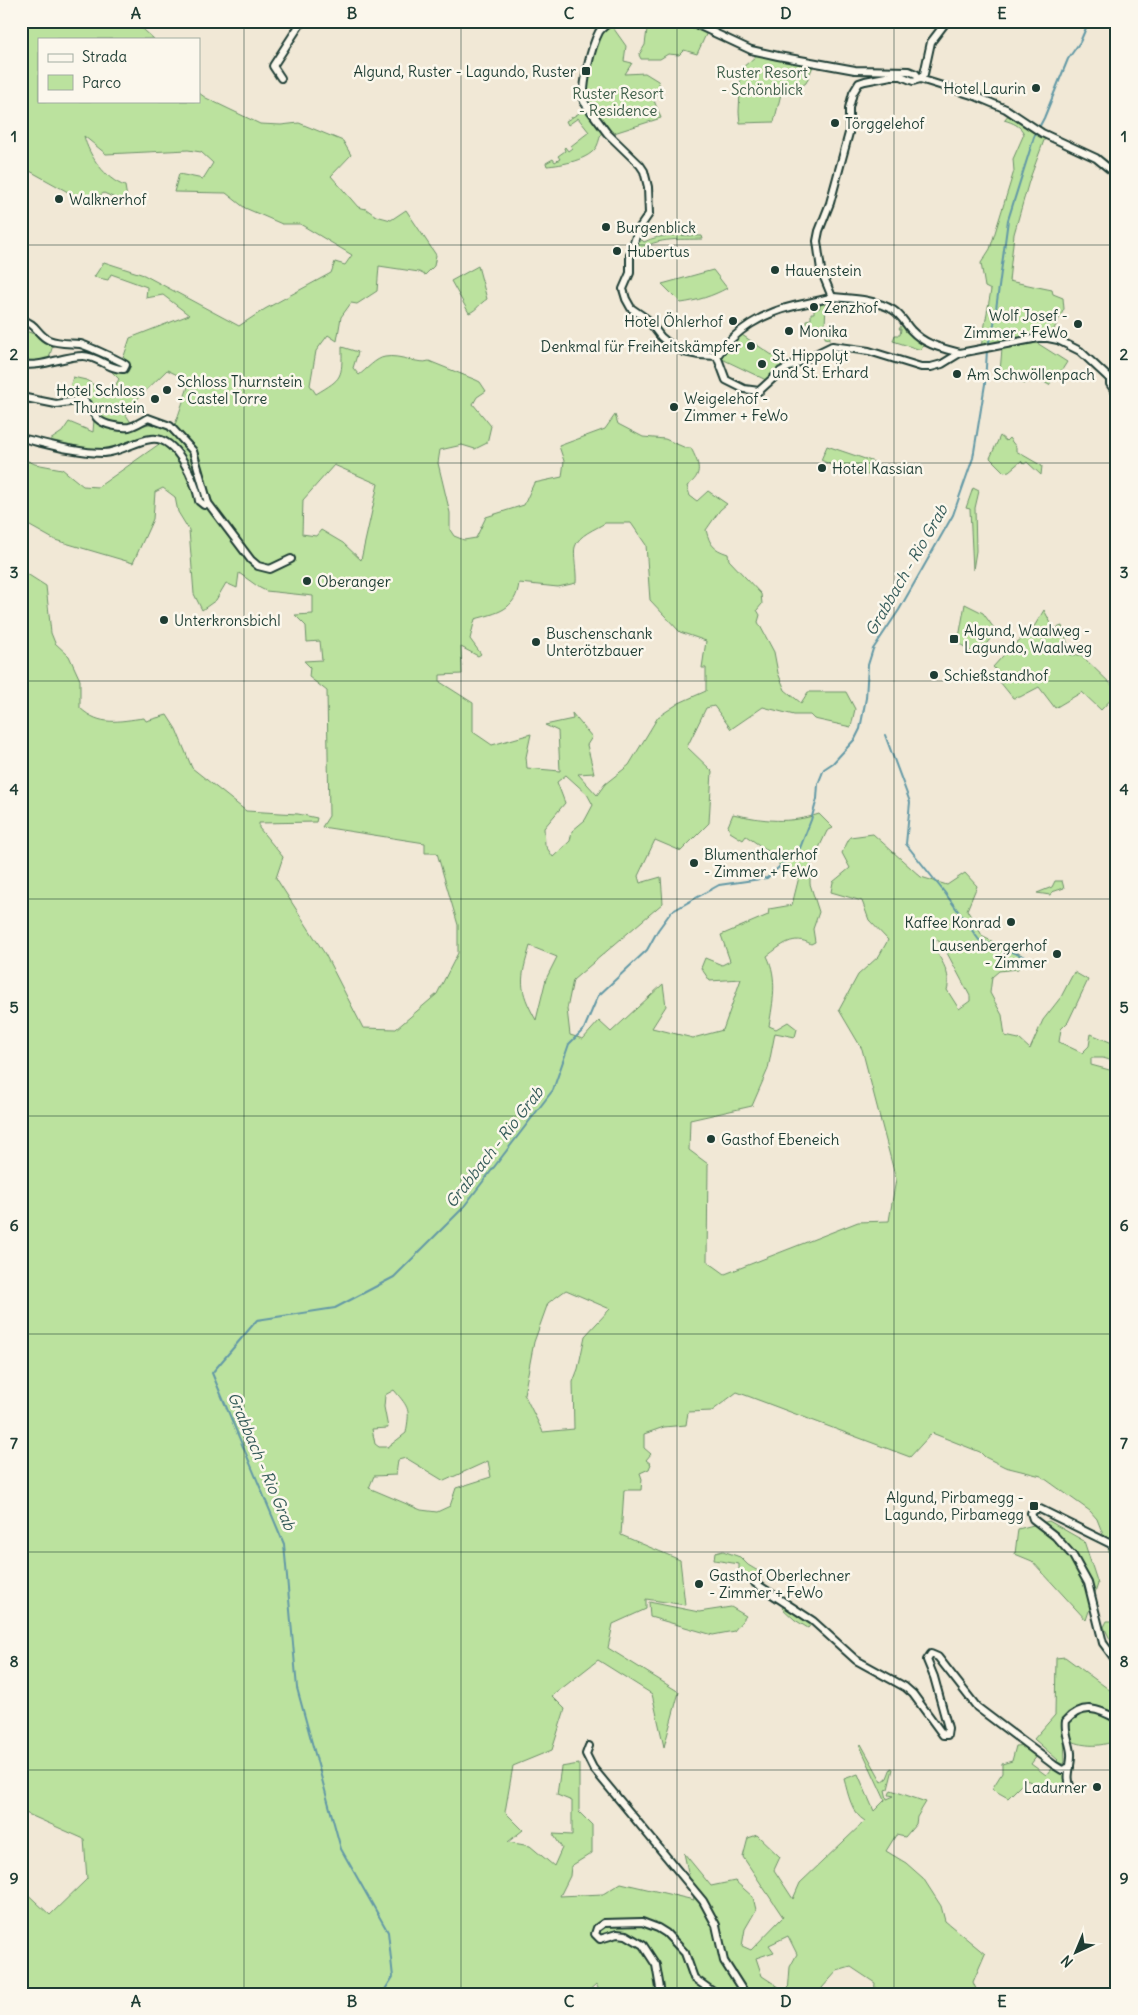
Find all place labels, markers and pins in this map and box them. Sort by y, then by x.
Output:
place label: Algund, Ruster - Lagundo, Ruster [353,62,576,81]
marker: Algund, Ruster - Lagundo, Ruster [580,65,592,77]
place label: Hotel Laurin [944,79,1026,98]
marker: Hotel Laurin [1030,82,1042,94]
place label: Törggelehof [845,114,926,133]
marker: Törggelehof [829,117,841,129]
place label: Walknerhof [69,190,148,209]
marker: Walknerhof [53,193,65,205]
place label: Burgenblick [616,218,696,237]
marker: Burgenblick [600,221,612,233]
place label: Hubertus [627,242,690,261]
marker: Hubertus [611,245,623,257]
place label: Hauenstein [785,261,862,280]
marker: Hauenstein [769,264,781,276]
place label: Zenzhof [824,298,879,317]
marker: Zenzhof [808,301,820,313]
place label: Wolf Josef - Zimmer + FeWo [964,306,1068,342]
place label: Hotel Öhlerhof [624,312,724,331]
marker: Hotel Öhlerhof [727,315,739,327]
marker: Wolf Josef - Zimmer + FeWo [1072,318,1084,330]
place label: Monika [799,322,848,341]
marker: Monika [783,325,795,337]
place label: Denkmal für Freiheitskämpfer [541,337,741,356]
marker: Denkmal für Freiheitskämpfer [745,340,757,352]
place label: St. Hippolyt und St. Erhard [772,346,869,382]
marker: St. Hippolyt und St. Erhard [756,358,768,370]
place label: Am Schwöllenpach [967,365,1095,384]
marker: Am Schwöllenpach [951,368,963,380]
place label: Schloss Thurnstein - Castel Torre [177,372,303,408]
place label: Hotel Schloss Thurnstein [56,381,145,417]
marker: Schloss Thurnstein - Castel Torre [161,384,173,396]
place label: Weigelehof - Zimmer + FeWo [684,389,788,425]
marker: Hotel Schloss Thurnstein [149,393,161,405]
marker: Weigelehof - Zimmer + FeWo [668,401,680,413]
place label: Hotel Kassian [832,459,923,478]
marker: Hotel Kassian [816,462,828,474]
place label: Oberanger [317,572,391,591]
marker: Oberanger [301,575,313,587]
place label: Unterkronsbichl [174,611,281,630]
marker: Unterkronsbichl [158,614,170,626]
place label: Algund, Waalweg - Lagundo, Waalweg [964,621,1092,657]
place label: Buschenschank Unterötzbauer [546,624,653,660]
marker: Algund, Waalweg - Lagundo, Waalweg [948,633,960,645]
marker: Buschenschank Unterötzbauer [530,636,542,648]
place label: Schießstandhof [944,666,1049,685]
marker: Schießstandhof [928,669,940,681]
place label: Blumenthalerhof - Zimmer + FeWo [704,845,819,881]
marker: Blumenthalerhof - Zimmer + FeWo [688,857,700,869]
place label: Kaffee Konrad [905,913,1001,932]
marker: Kaffee Konrad [1005,916,1017,928]
place label: Lausenbergerhof - Zimmer [931,936,1048,972]
marker: Lausenbergerhof - Zimmer [1051,948,1063,960]
place label: Gasthof Ebeneich [721,1130,840,1149]
marker: Gasthof Ebeneich [705,1133,717,1145]
place label: Algund, Pirbamegg - Lagundo, Pirbamegg [884,1488,1024,1524]
marker: Algund, Pirbamegg - Lagundo, Pirbamegg [1028,1500,1040,1512]
place label: Gasthof Oberlechner - Zimmer + FeWo [709,1566,850,1602]
marker: Gasthof Oberlechner - Zimmer + FeWo [693,1578,705,1590]
place label: Ladurner [1024,1778,1087,1797]
marker: Ladurner [1091,1781,1103,1793]

